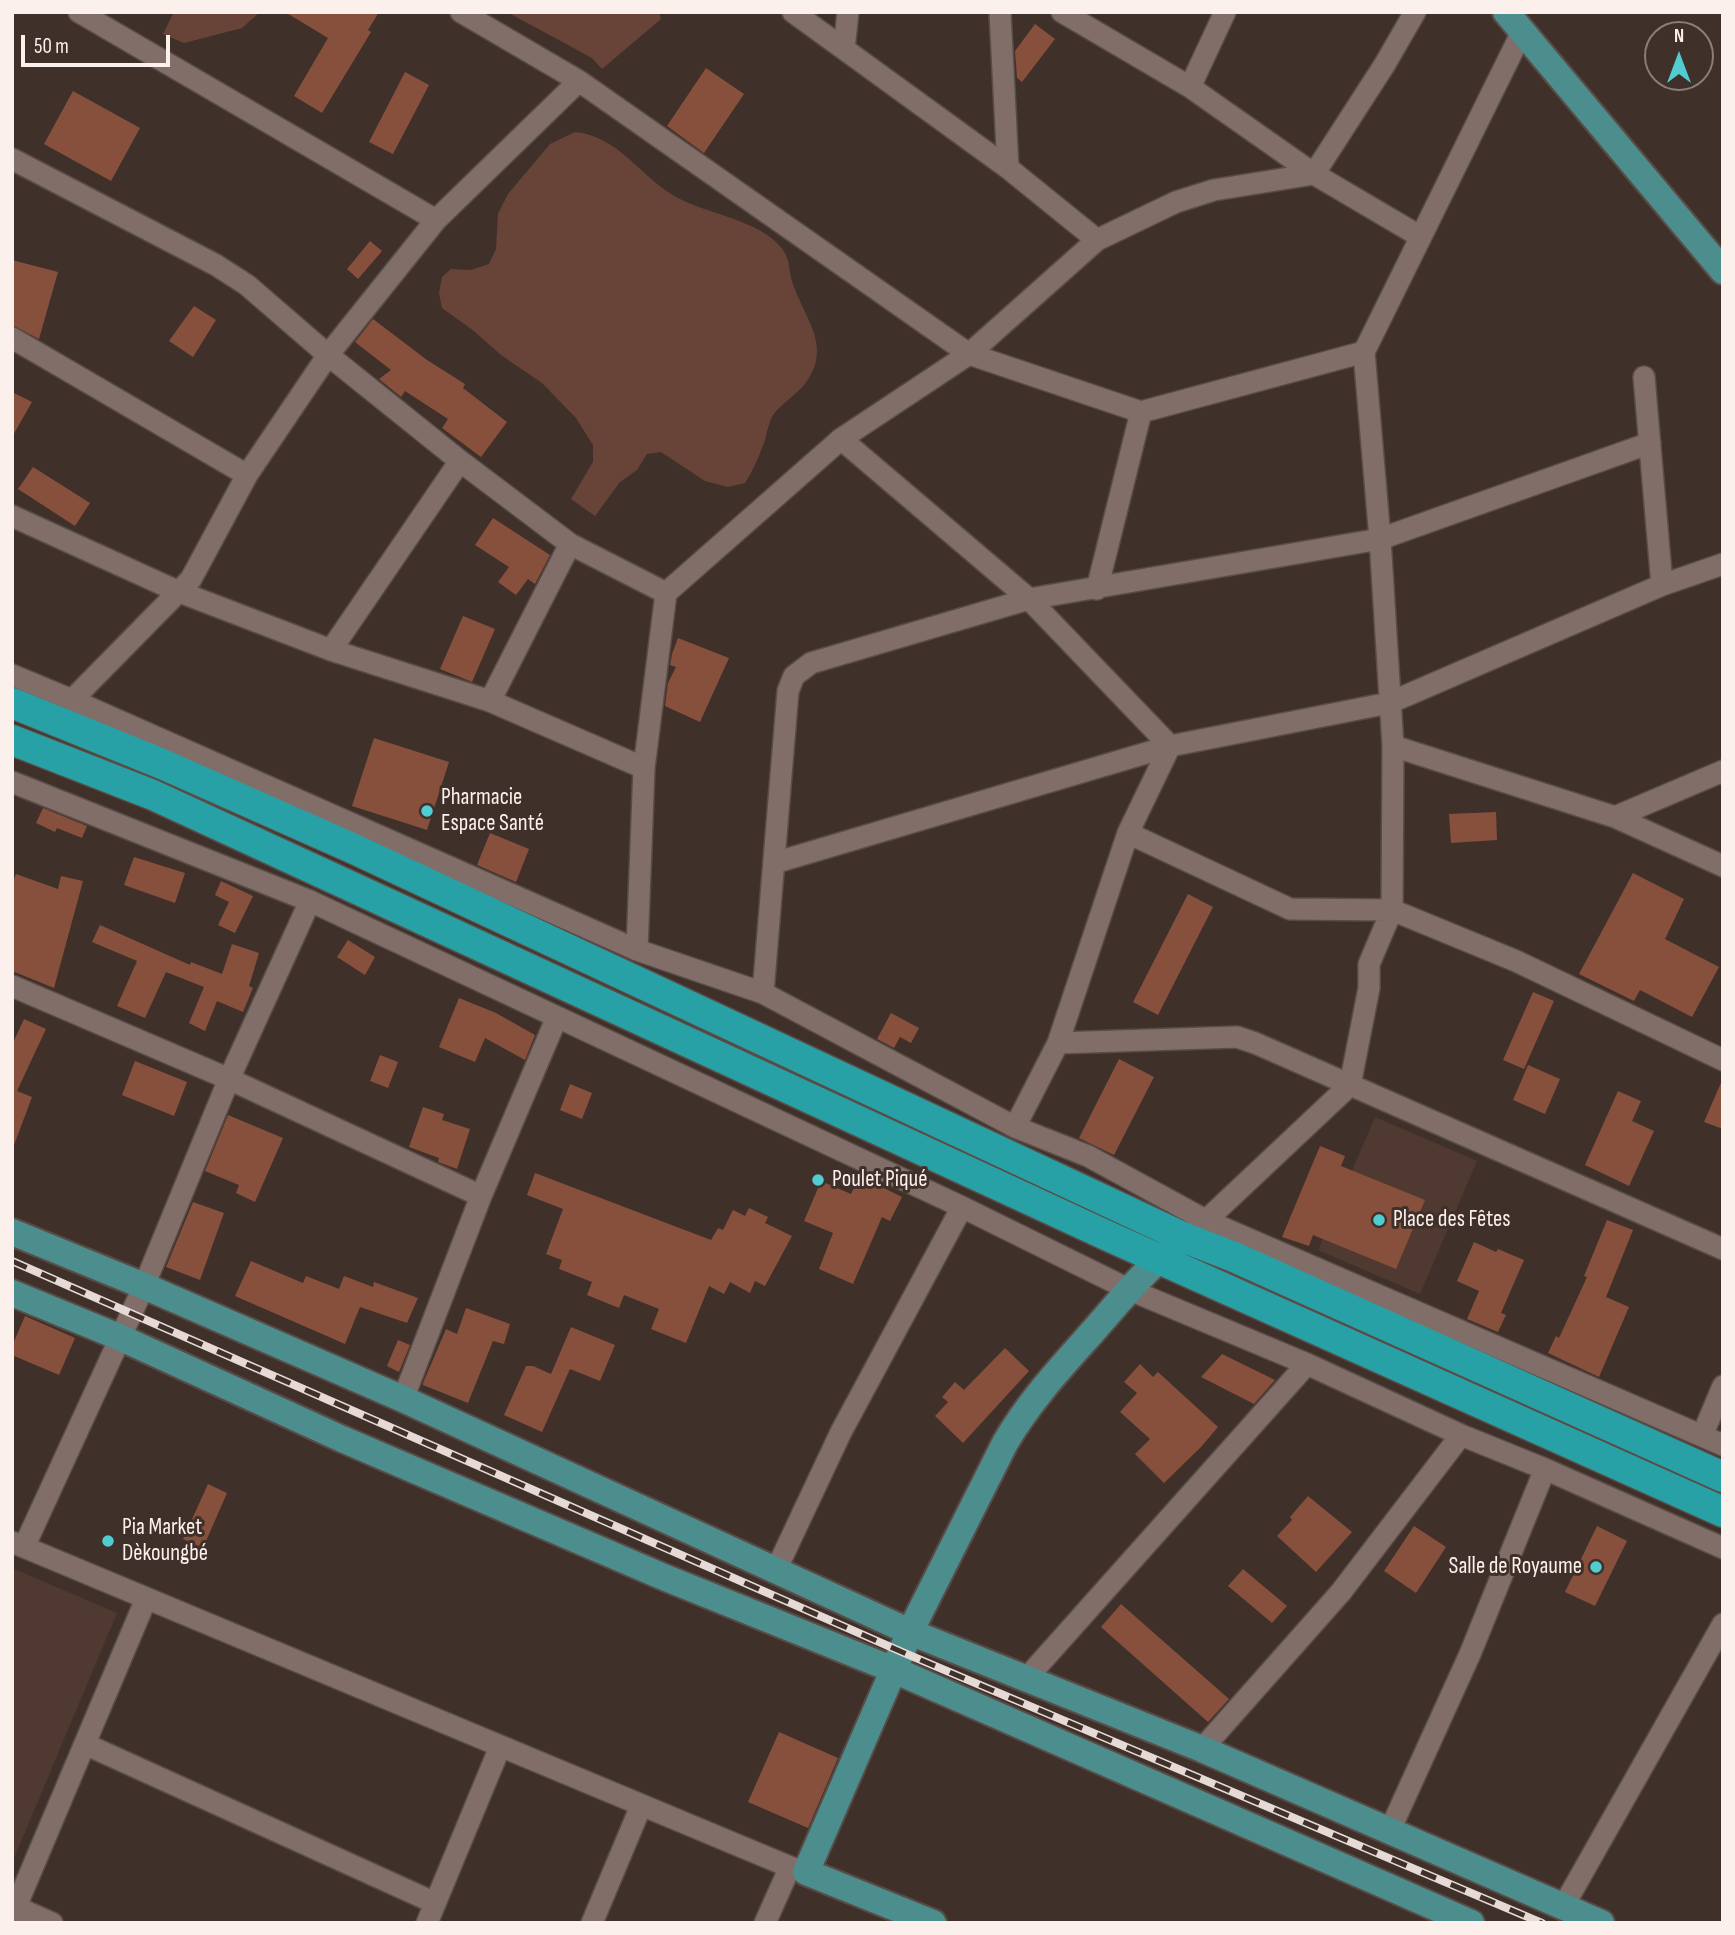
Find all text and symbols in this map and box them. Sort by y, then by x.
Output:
scale bar [24,21,173,65]
north arrow [1644,21,1714,91]
text: N [1674,25,1684,48]
text: 50 m [34,34,69,59]
place label: Pharmacie Espace Santé [441,784,544,838]
marker: Pharmacie Espace Santé [419,803,435,819]
place label: Poulet Piqué [832,1166,927,1194]
marker: Poulet Piqué [810,1172,826,1188]
place label: Place des Fêtes [1393,1206,1511,1234]
marker: Place des Fêtes [1371,1212,1387,1228]
place label: Pia Market Dèkoungbé [122,1514,208,1568]
marker: Pia Market Dèkoungbé [100,1533,116,1549]
place label: Salle de Royaume [1449,1553,1582,1581]
marker: Salle de Royaume [1588,1559,1604,1575]

